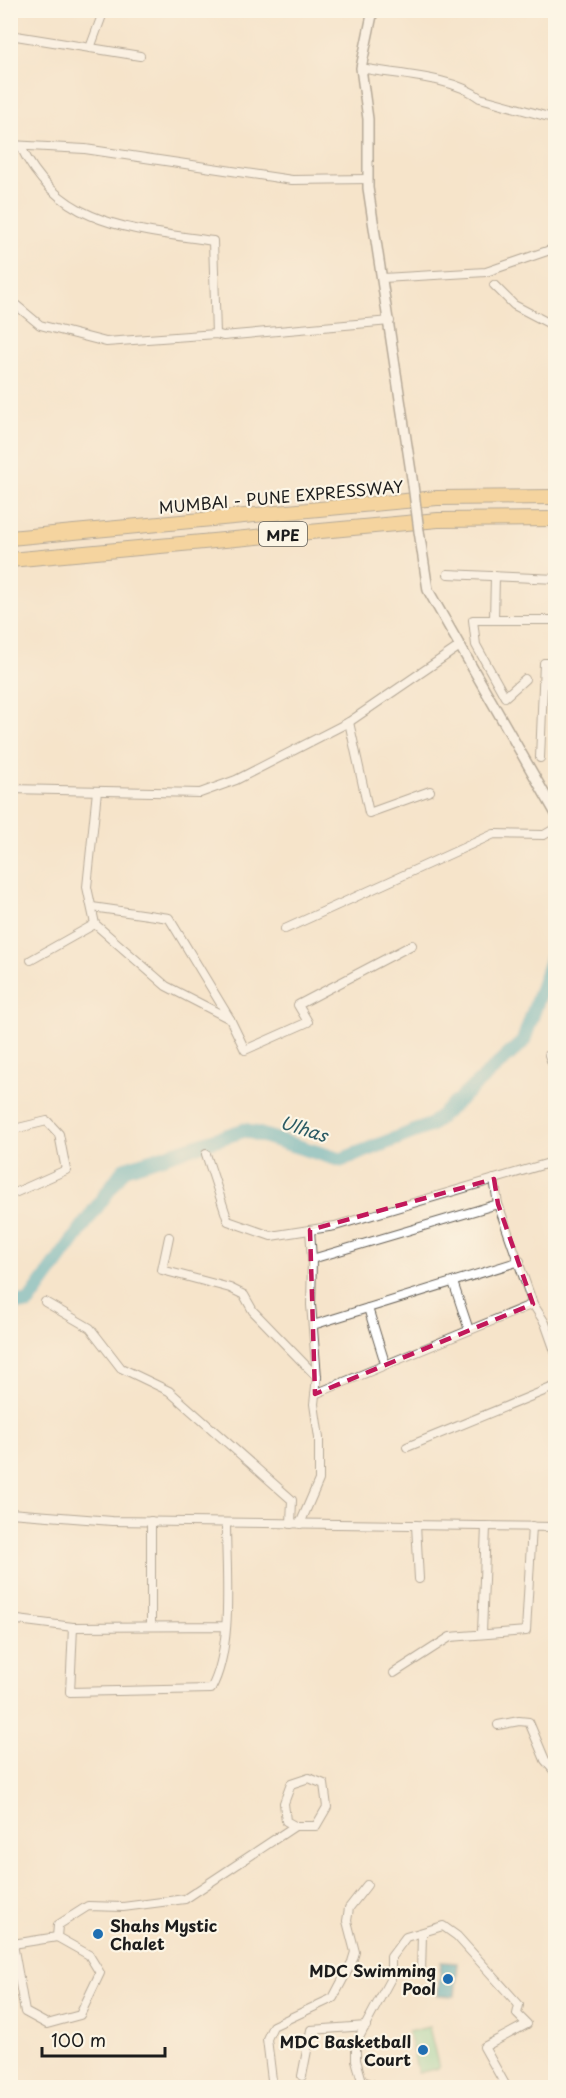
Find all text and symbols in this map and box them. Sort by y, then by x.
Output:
street label: MUMBAI - PUNE EXPRESSWAY [158,473,404,519]
road number: MPE [259,522,307,546]
water label: Ulhas [277,1108,333,1149]
place label: Shahs Mystic Chalet [110,1913,218,1955]
marker: Shahs Mystic Chalet [91,1927,105,1941]
place label: MDC Swimming Pool [309,1958,436,2000]
marker: MDC Swimming Pool [441,1972,455,1986]
scale bar [42,2020,165,2058]
text: 100 m [51,2026,106,2053]
place label: MDC Basketball Court [280,2029,411,2071]
marker: MDC Basketball Court [416,2043,430,2057]

